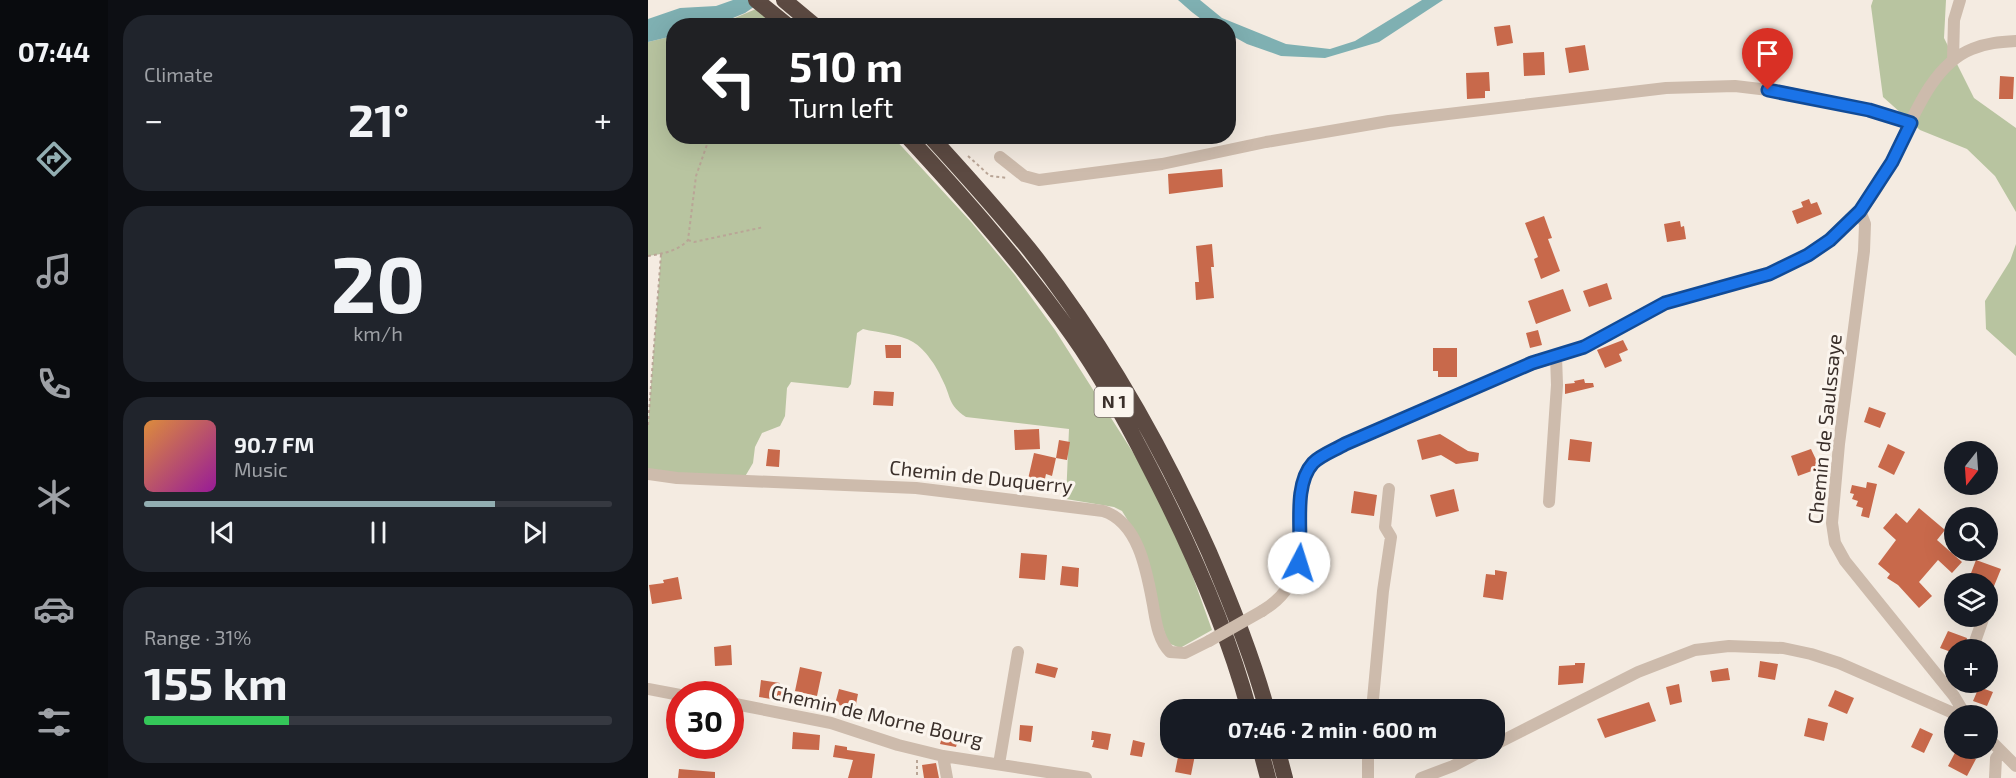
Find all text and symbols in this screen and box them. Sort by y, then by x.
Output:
pin [1742,28,1793,90]
text: 07:44 [18,35,90,67]
icon: arrive [1751,37,1784,70]
text: 510 m [789,40,903,90]
icon: left [690,42,768,120]
text: Climate [144,62,213,86]
text: Turn left [789,91,893,123]
text: 21° [348,92,409,146]
text: − [144,99,163,139]
text: + [594,99,612,139]
icon: directions [33,138,75,180]
text: 20 [331,235,425,329]
icon: music [33,250,75,292]
text: km/h [353,321,403,345]
street label: Chemin de Saulssaye [1802,333,1846,525]
icon: phone [33,363,75,405]
road number: N 1 [1094,387,1134,417]
text: 90.7 FM [234,431,314,457]
north arrow [1944,441,1998,495]
map controls [1944,441,1998,759]
street label: Chemin de Duquerry [888,454,1074,498]
text: Music [234,457,288,481]
icon: climate [33,476,75,518]
button: search [1944,507,1998,561]
icon: previous [206,516,239,549]
icon: pause [362,516,395,549]
icon: next [518,516,551,549]
position arrow [1267,531,1331,595]
button: layers [1944,573,1998,627]
icon: car [33,588,75,630]
text: Range · 31% [144,625,251,649]
button: + [1944,639,1998,693]
text: 155 km [144,655,288,709]
street label: Chemin de Morne Bourg [769,679,986,751]
speed limit sign: 30 [666,681,744,759]
icon: filters [33,701,75,743]
button: − [1944,705,1998,759]
text: 07:46 · 2 min · 600 m [1228,716,1437,742]

